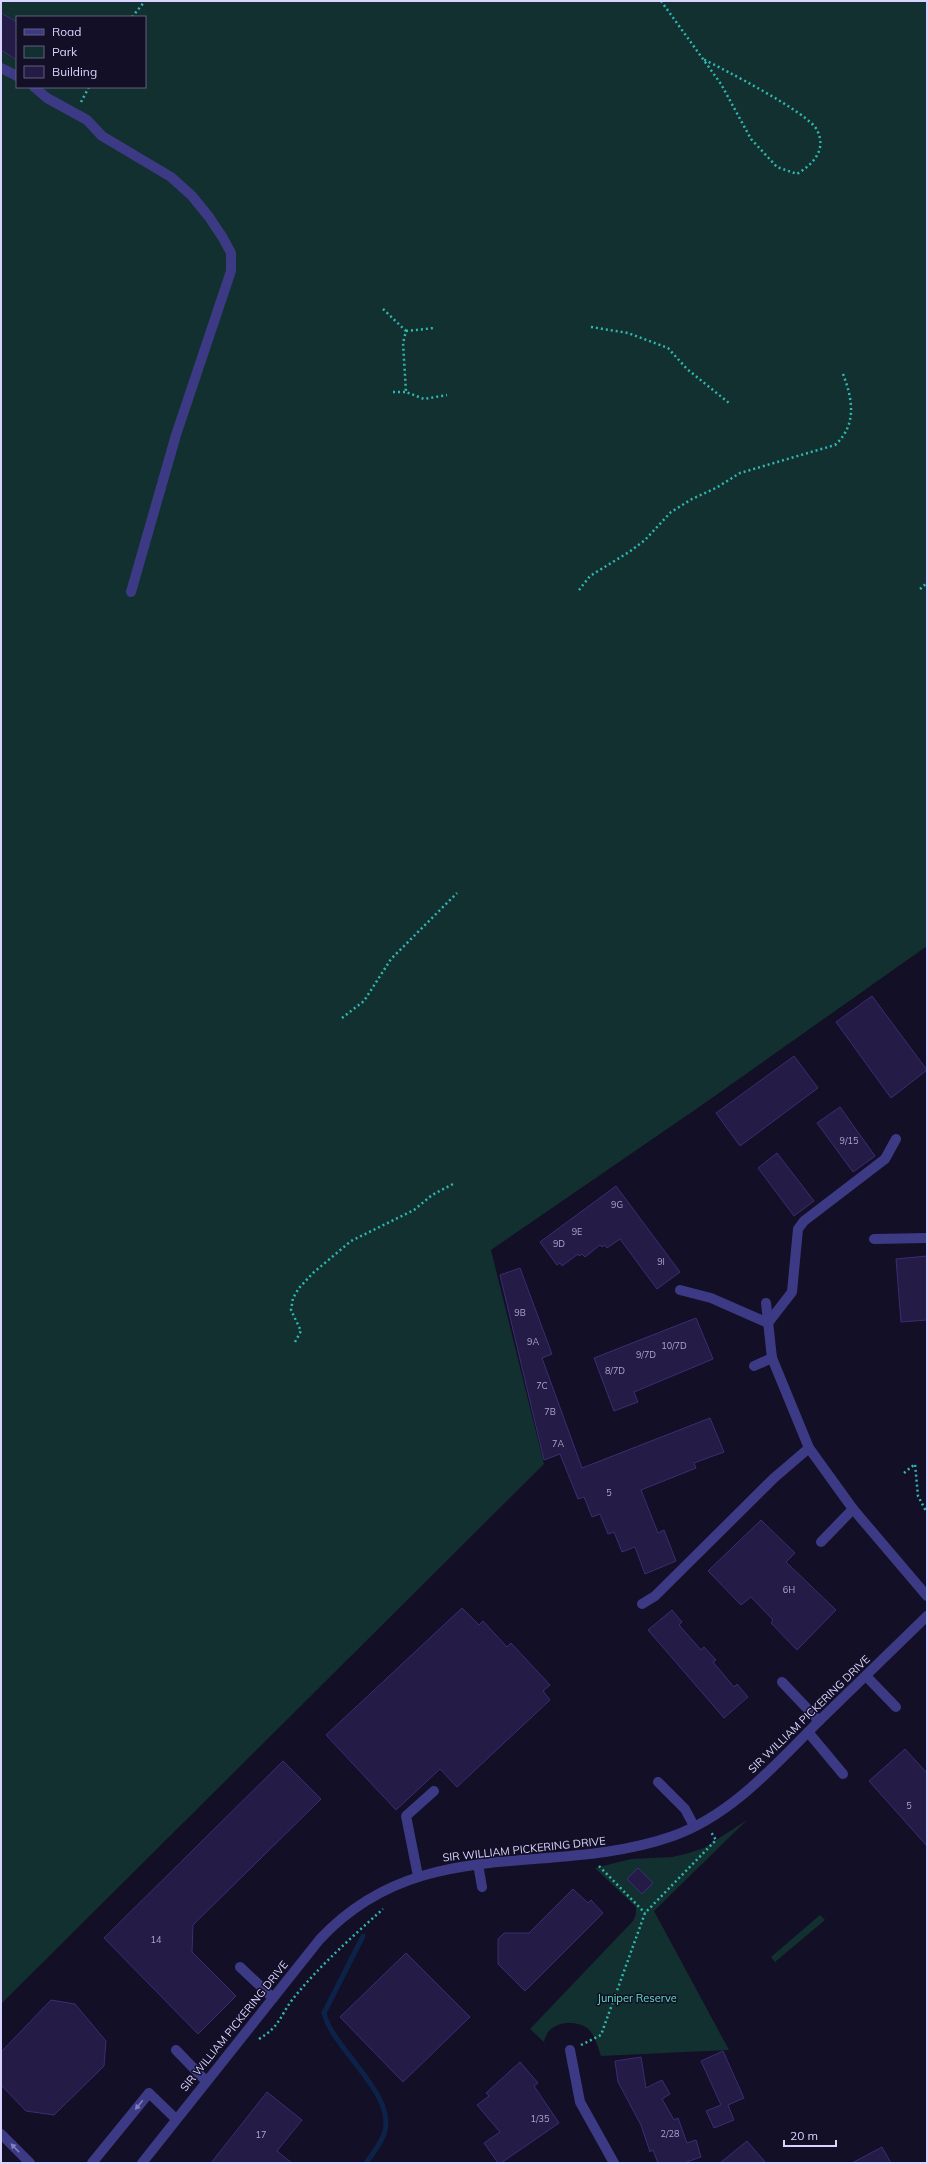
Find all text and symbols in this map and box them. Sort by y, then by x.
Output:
legend [16,16,146,88]
text: Road [52,24,81,39]
text: Park [52,44,78,59]
text: Building [52,64,97,79]
house number: 9/15 [840,1135,859,1146]
house number: 9G [611,1199,623,1210]
house number: 9E [572,1226,582,1237]
house number: 9D [553,1238,565,1249]
house number: 9I [657,1256,665,1267]
house number: 9B [514,1307,526,1318]
house number: 9A [527,1336,539,1347]
house number: 10/7D [661,1340,687,1351]
house number: 9/7D [636,1349,656,1360]
house number: 8/7D [605,1365,625,1376]
house number: 7C [536,1380,548,1391]
house number: 7B [544,1406,556,1417]
house number: 7A [552,1438,564,1449]
house number: 5 [606,1487,612,1498]
house number: 6H [783,1584,795,1595]
street label: SIR WILLIAM PICKERING DRIVE [745,1652,873,1776]
house number: 5 [906,1800,912,1811]
street label: SIR WILLIAM PICKERING DRIVE [442,1833,606,1865]
house number: 14 [151,1934,162,1945]
street label: SIR WILLIAM PICKERING DRIVE [177,1958,291,2094]
park label: Juniper Reserve [597,1991,677,2005]
one-way arrow [135,2099,143,2110]
house number: 1/35 [531,2113,550,2124]
scale bar [784,2122,836,2148]
house number: 2/28 [661,2128,679,2139]
text: 20 m [790,2128,818,2143]
house number: 17 [256,2129,266,2140]
one-way arrow [10,2143,20,2153]

